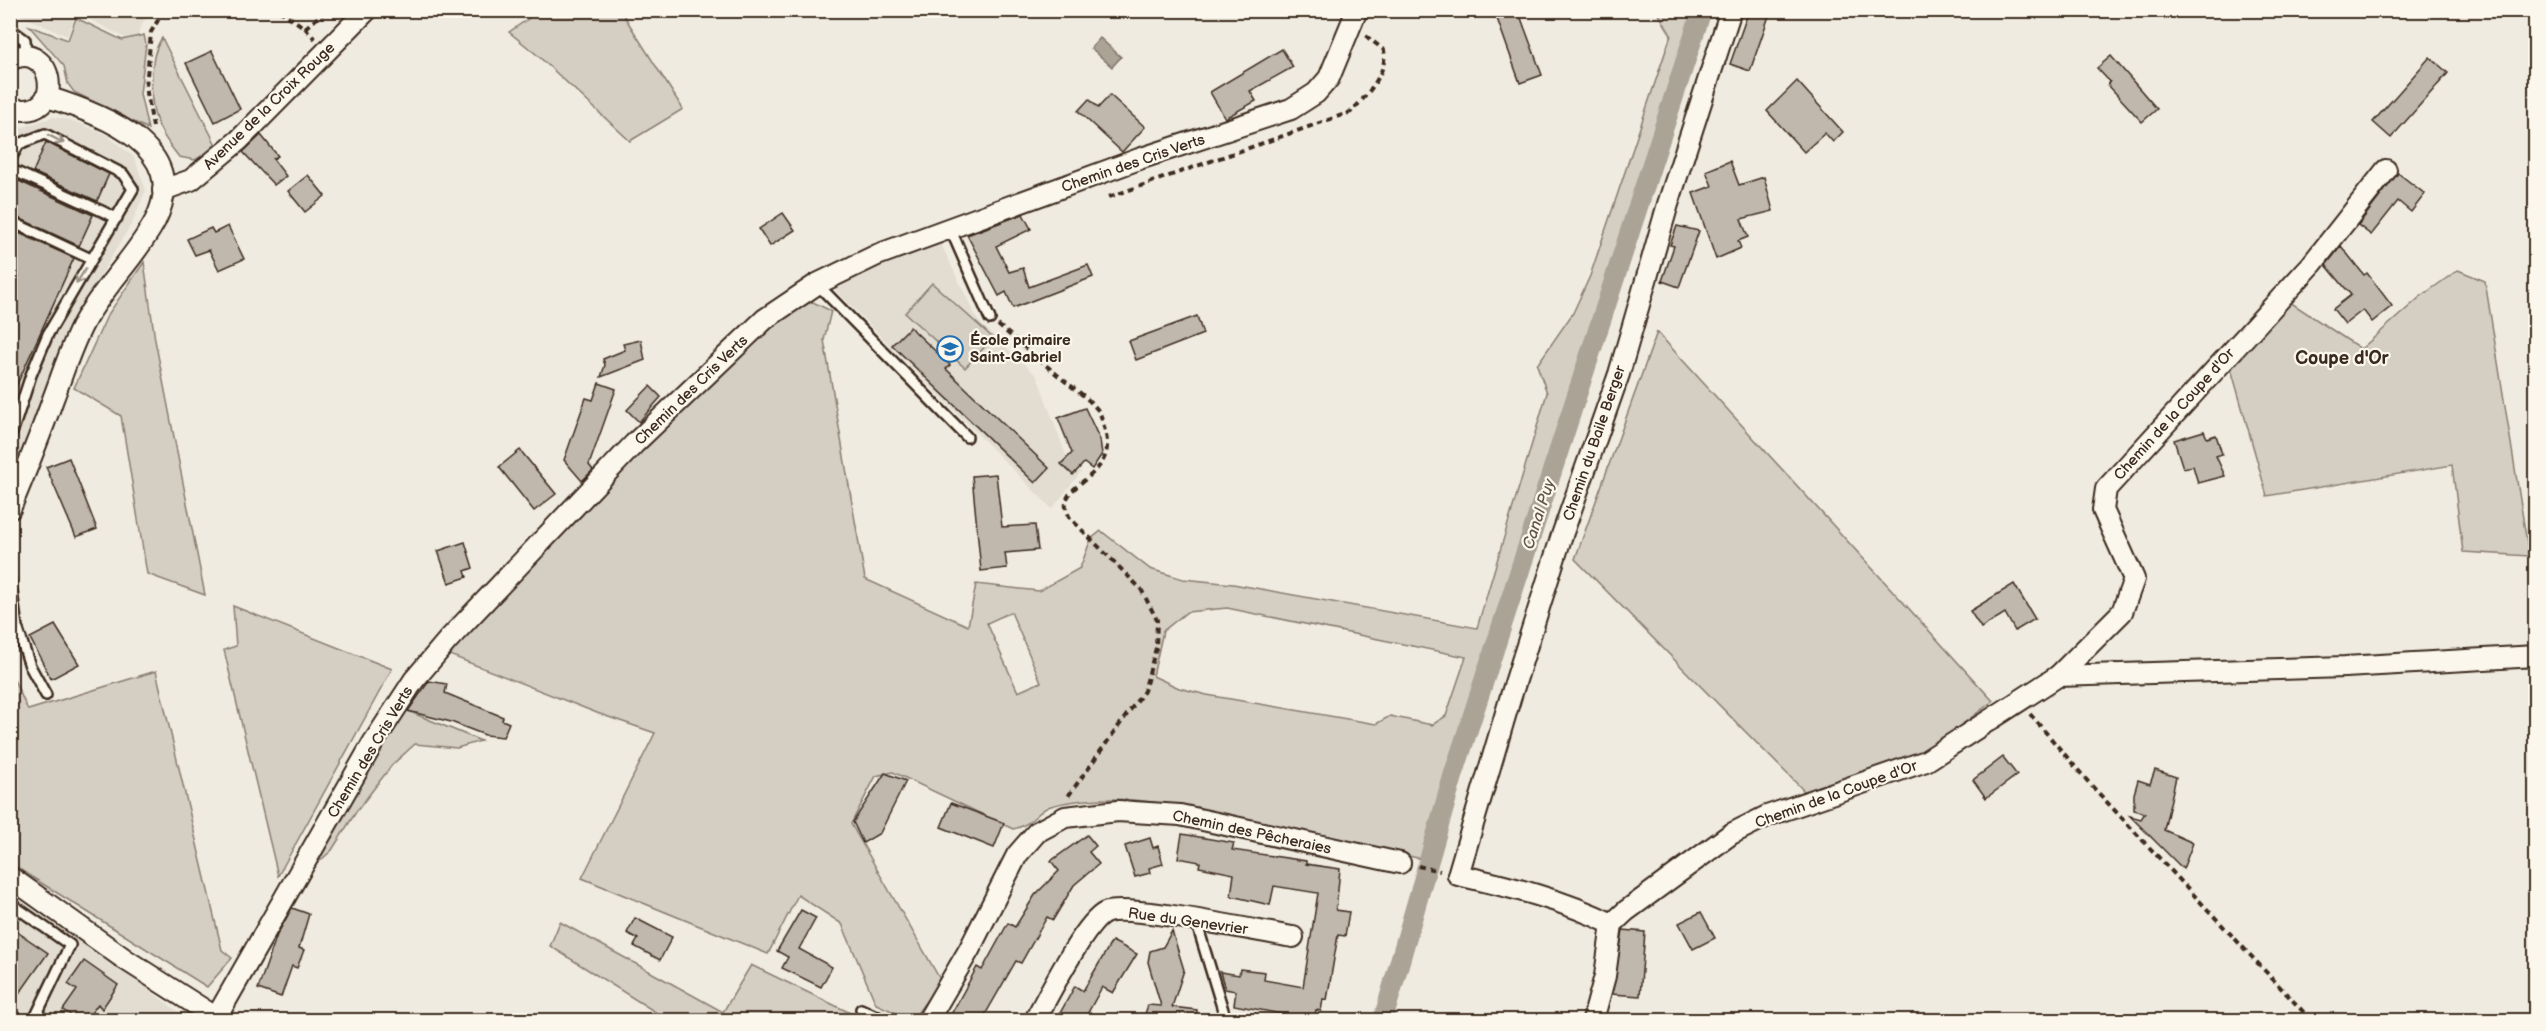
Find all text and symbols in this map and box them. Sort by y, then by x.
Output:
street label: Avenue de la Croix Rouge [200,38,339,174]
street label: Chemin des Cris Verts [1059,130,1208,197]
one-way arrow [47,134,65,146]
one-way arrow [74,267,86,284]
place label: École primaire Saint-Gabriel [970,330,1071,367]
street label: Chemin des Cris Verts [631,331,752,449]
school or university icon: École primaire Saint-Gabriel [935,334,965,364]
street label: Chemin de la Coupe d'Or [2110,344,2239,484]
district label: Coupe d'Or [2295,348,2390,369]
street label: Chemin du Baile Berger [1559,362,1630,523]
water label: Canal Puy [1519,476,1560,552]
street label: Chemin des Cris Verts [324,682,418,822]
street label: Chemin de la Coupe d'Or [1752,756,1921,833]
street label: Chemin des Pêcheraies [1171,806,1334,859]
street label: Rue du Genevrier [1127,904,1250,939]

